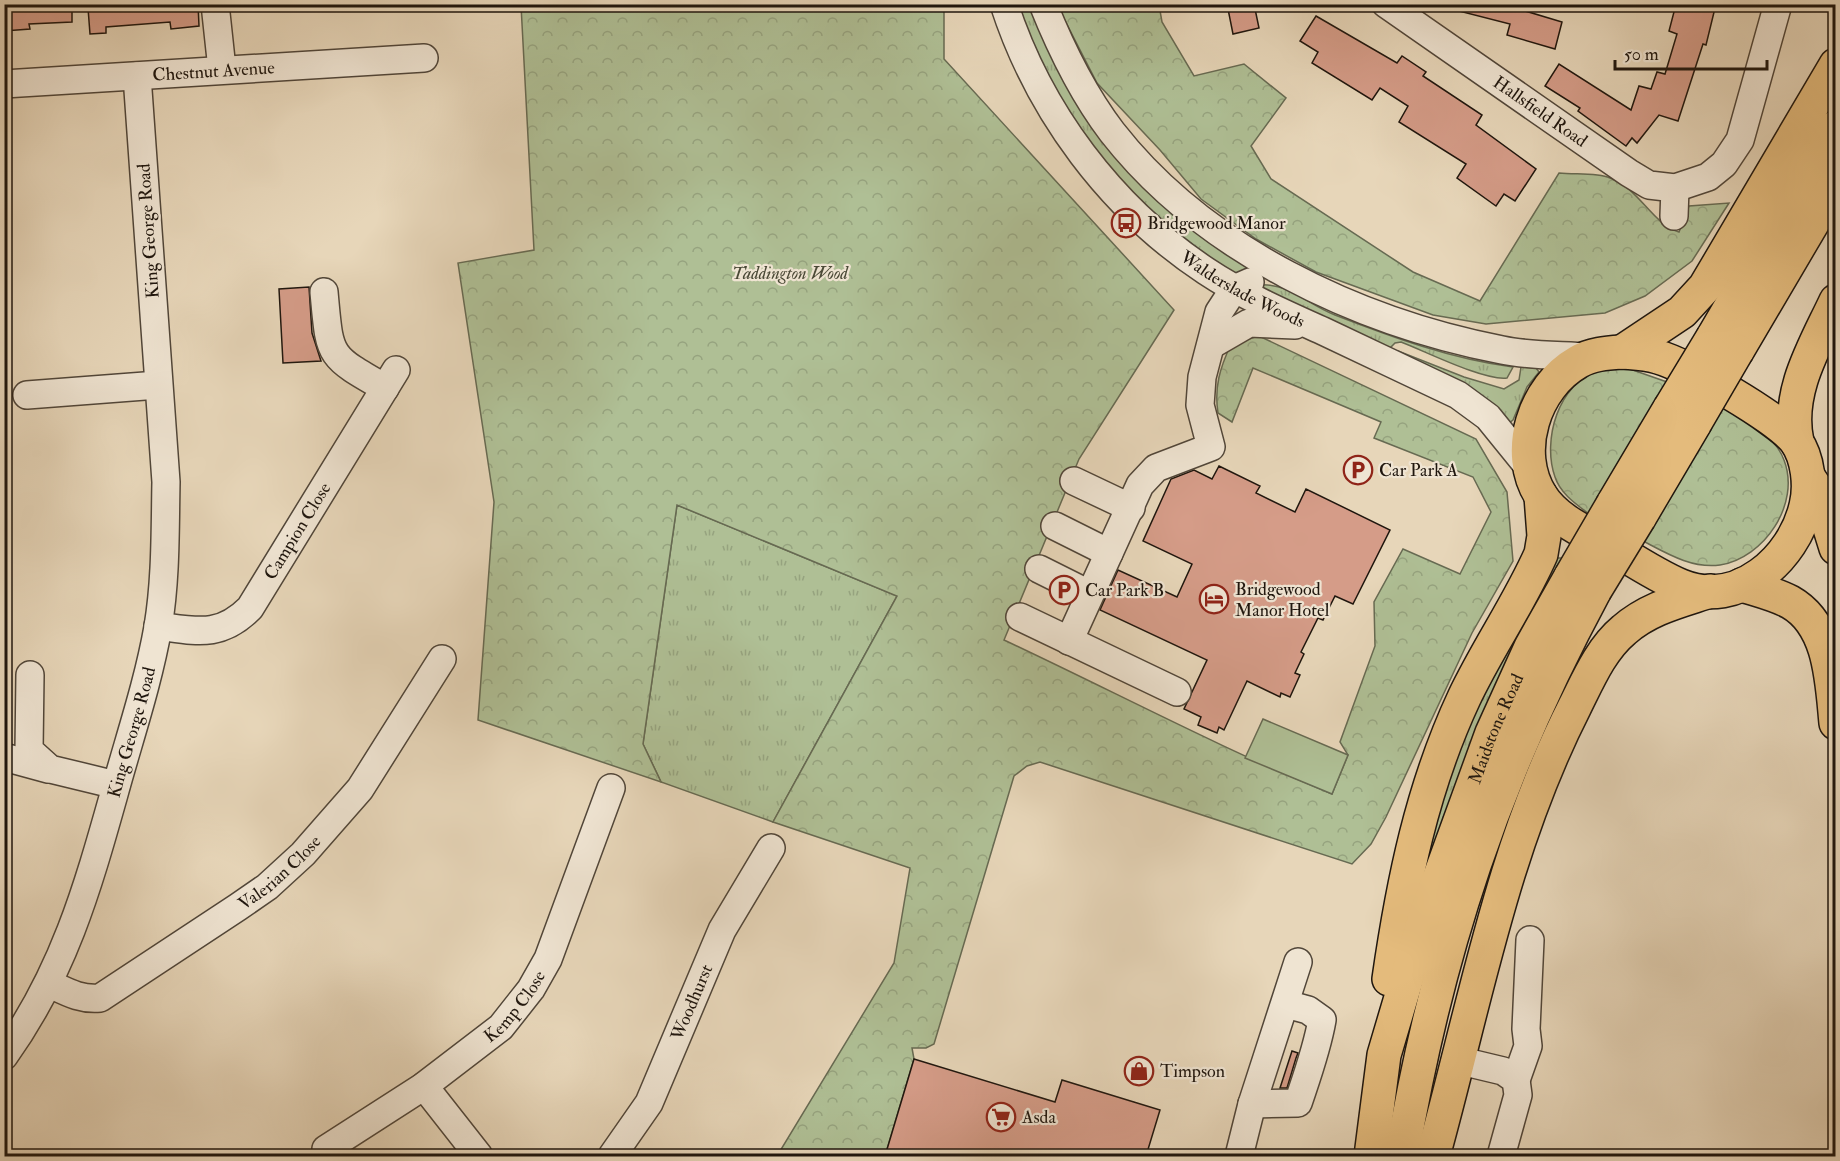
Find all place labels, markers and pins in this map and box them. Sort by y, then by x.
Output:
bus stop icon: Bridgewood Manor [1110,207,1142,239]
place label: Bridgewood Manor [1147,212,1286,235]
parking icon: Car Park A [1342,454,1374,486]
place label: Car Park A [1379,459,1459,482]
parking icon: Car Park B [1048,574,1080,606]
place label: Bridgewood Manor Hotel [1235,578,1330,622]
place label: Car Park B [1085,579,1164,602]
hotel icon: Bridgewood Manor Hotel [1198,583,1230,615]
shop icon: Timpson [1123,1055,1155,1087]
place label: Timpson [1160,1060,1225,1083]
supermarket icon: Asda [985,1101,1017,1133]
place label: Asda [1021,1106,1056,1129]

